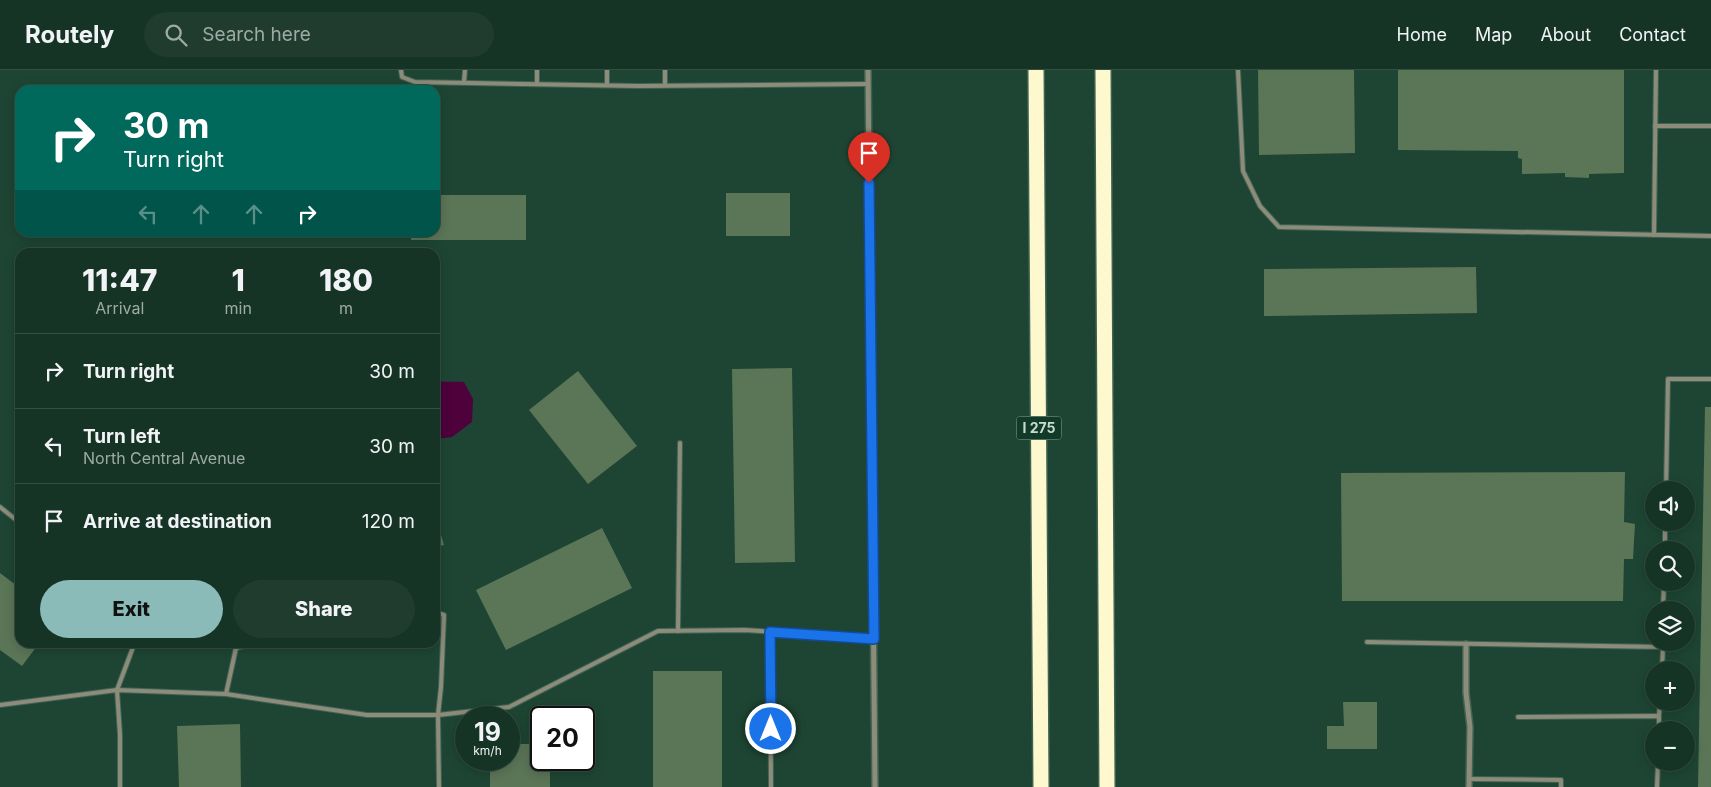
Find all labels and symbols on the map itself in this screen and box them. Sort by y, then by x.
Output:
pin [848,132,890,183]
road number: I 275 [1016,416,1062,439]
position arrow [744,702,796,754]
speed limit sign: 20 [530,706,595,771]

